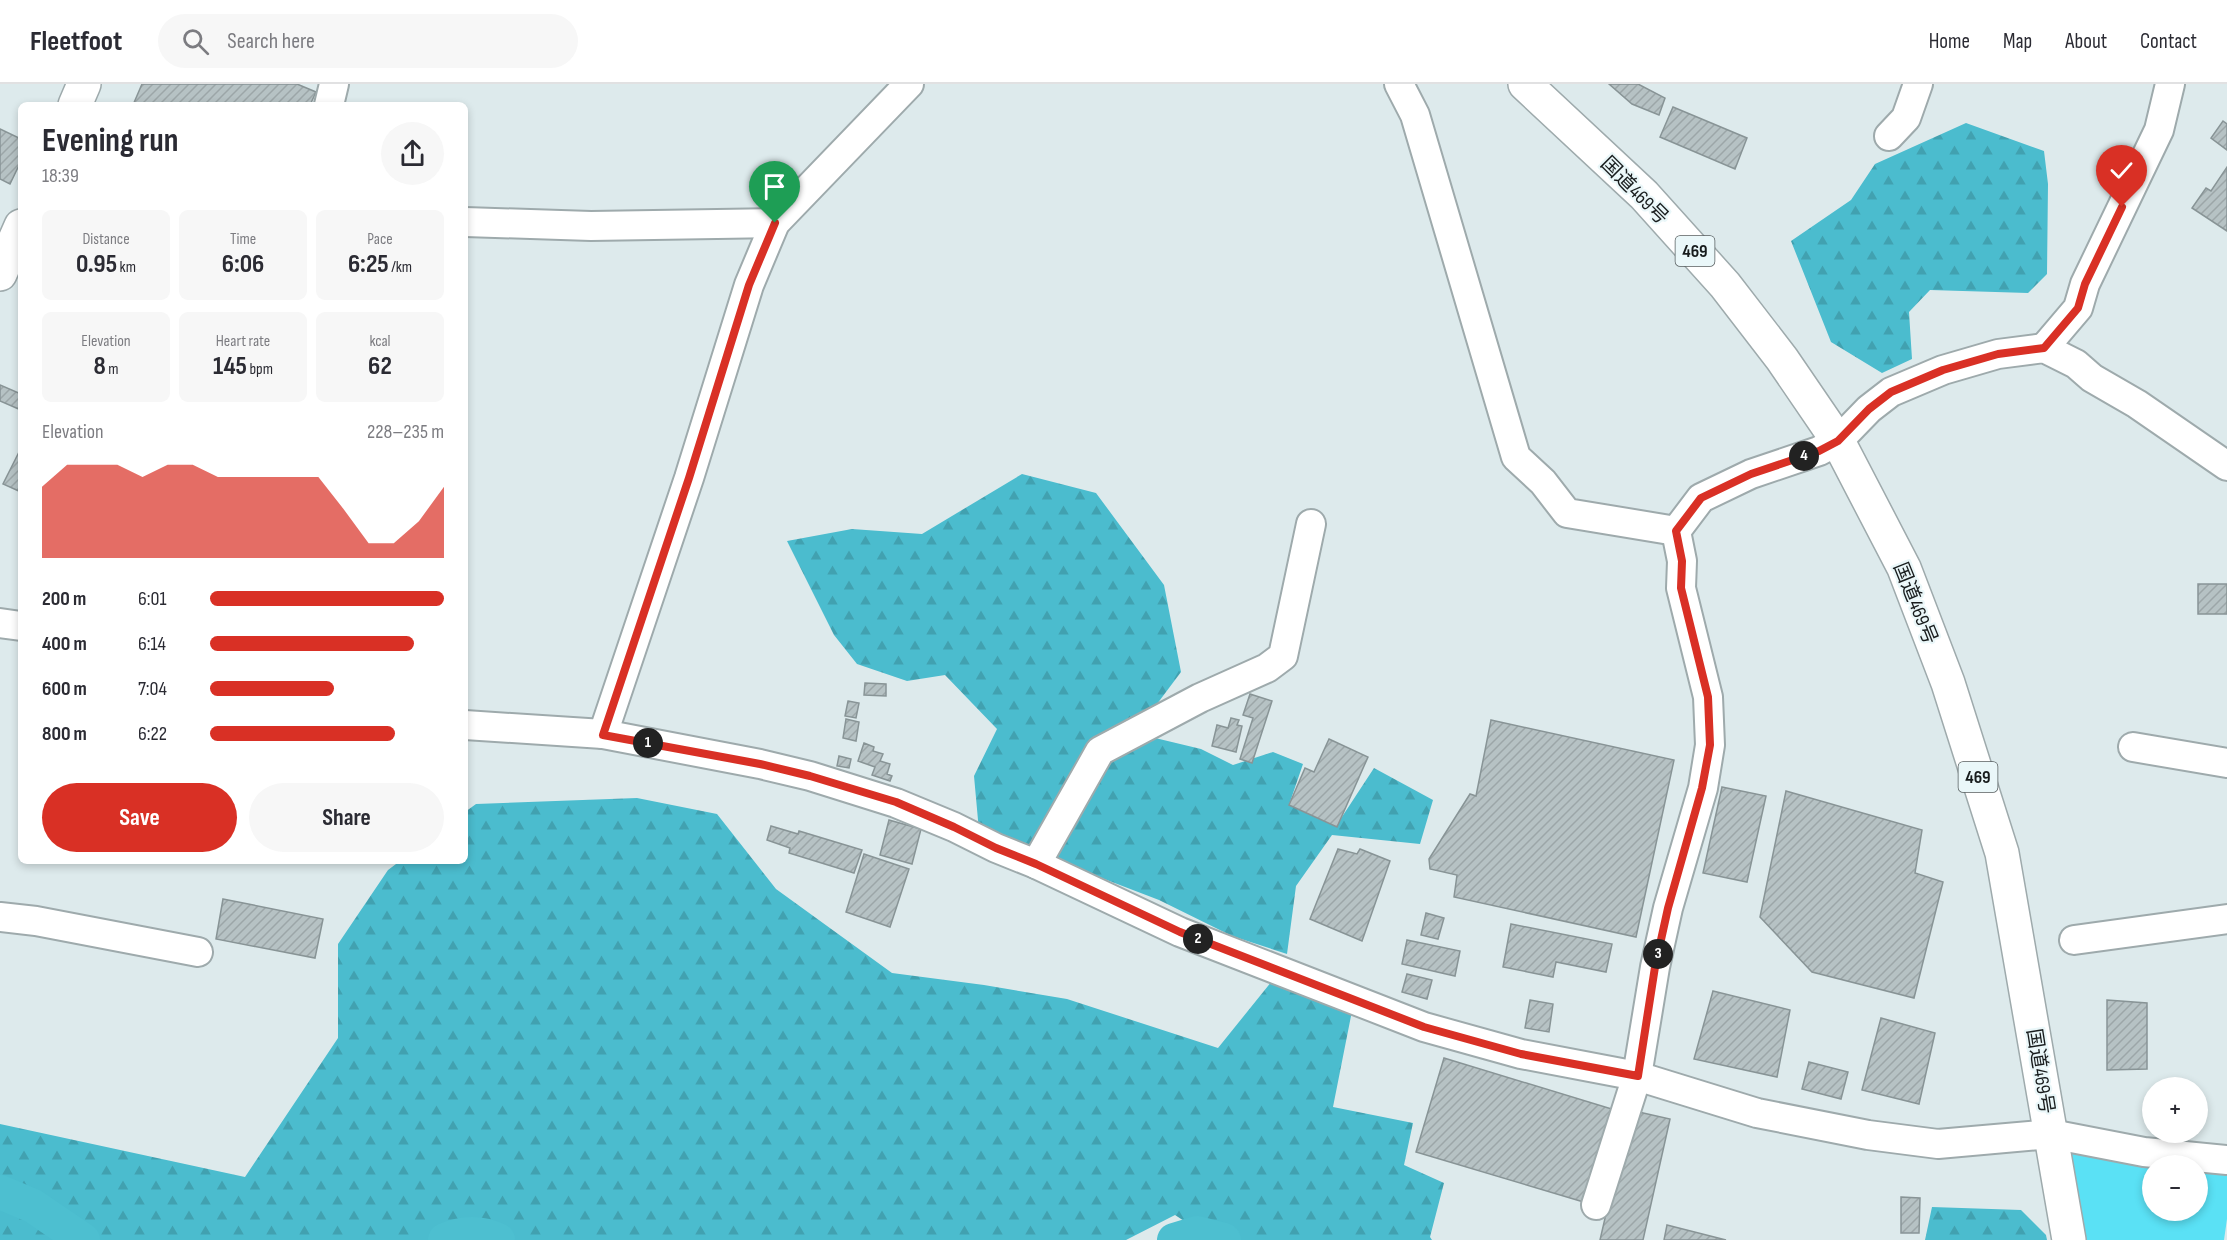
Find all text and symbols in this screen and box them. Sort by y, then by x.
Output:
search box [158,14,578,68]
text: Fleetfoot [30,25,122,58]
icon: search [179,25,212,58]
text: Search here [227,28,315,55]
text: Home [1929,29,1970,54]
text: Map [2003,29,2032,54]
text: About [2065,29,2107,54]
text: Contact [2140,29,2197,54]
text: Evening run [42,121,178,161]
button: share [381,122,444,185]
pin [2096,145,2147,207]
street label: 国道469号 [1595,152,1673,230]
icon: check [2105,154,2138,187]
pin [749,161,800,223]
text: 18:39 [42,164,79,188]
icon: arrive [758,170,791,203]
text: Distance [82,230,130,249]
text: Time [230,230,256,249]
text: Pace [367,230,393,249]
road number: 469 [1676,236,1714,266]
text: 0.95 [76,249,117,280]
text: 6:06 [222,249,264,280]
text: 6:25 [348,249,389,280]
text: km [117,258,136,277]
text: /km [389,258,412,277]
text: Elevation [81,332,131,351]
text: Heart rate [216,332,270,351]
text: kcal [369,332,391,351]
text: 8 [93,351,106,382]
text: 145 [213,351,247,382]
text: 62 [368,351,392,382]
text: m [106,360,119,379]
text: bpm [247,360,273,379]
text: Elevation [42,420,104,444]
text: 228–235 m [367,420,444,444]
pin: 4 [1789,441,1819,471]
text: 4 [1800,446,1808,465]
street label: 国道469号 [1888,559,1942,648]
text: 200 m [42,587,86,611]
text: 6:01 [138,587,166,611]
text: 400 m [42,632,87,656]
text: 6:14 [138,632,166,656]
text: 600 m [42,677,87,701]
text: 7:04 [138,677,167,701]
text: 800 m [42,722,87,746]
text: 6:22 [138,722,167,746]
pin: 1 [633,728,663,758]
text: 1 [645,733,651,752]
road number: 469 [1958,762,1998,792]
button: Save [42,783,237,852]
button: Share [249,783,444,852]
pin: 2 [1183,924,1213,954]
text: 2 [1194,929,1202,948]
pin: 3 [1643,939,1673,969]
text: 3 [1654,944,1662,963]
street label: 国道469号 [2021,1027,2059,1115]
map controls [2142,1077,2208,1221]
button: + [2142,1077,2208,1143]
button: − [2142,1155,2208,1221]

